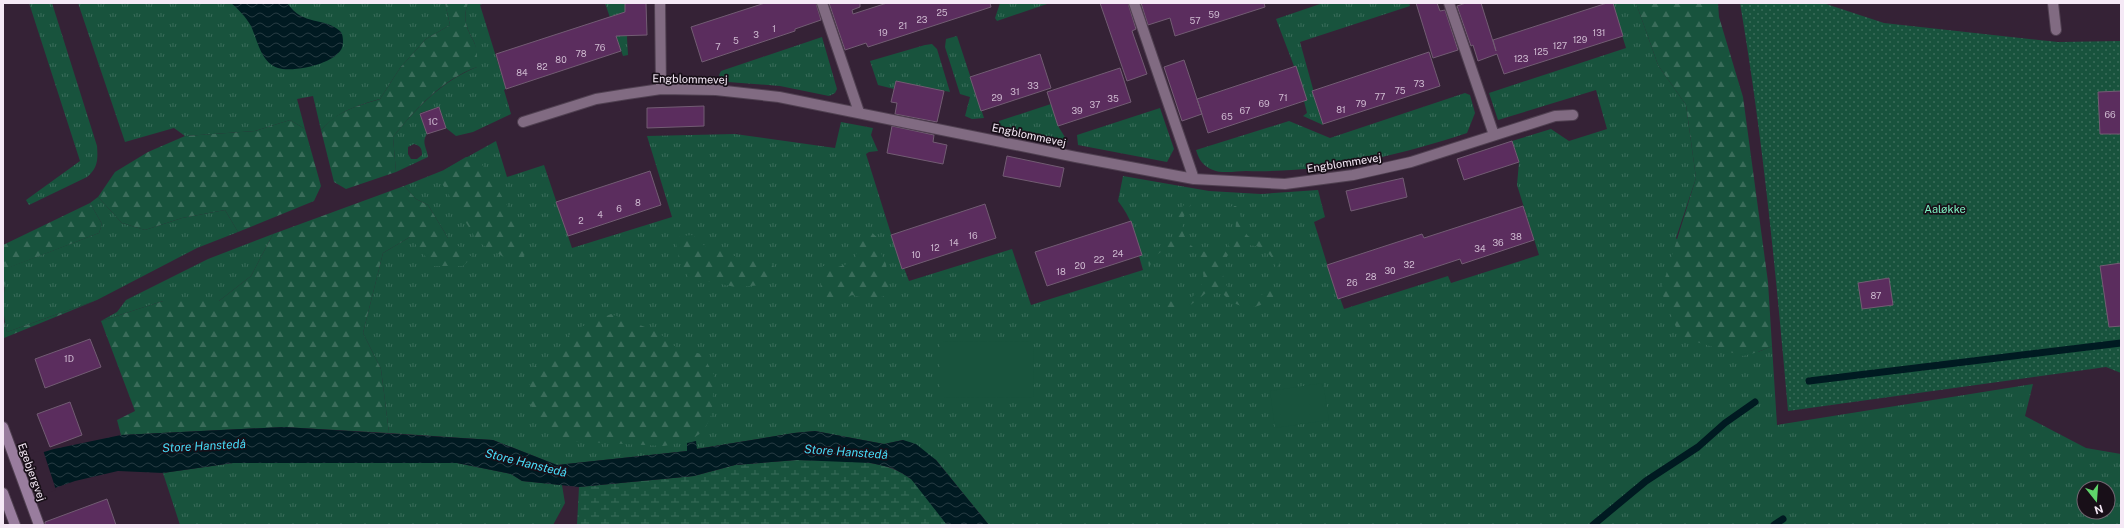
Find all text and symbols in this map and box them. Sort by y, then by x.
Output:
house number: 25 [936,7,948,18]
house number: 59 [1208,9,1220,20]
house number: 23 [916,14,928,25]
house number: 57 [1189,15,1201,26]
house number: 21 [898,20,908,31]
house number: 1 [772,23,776,34]
house number: 19 [878,27,888,38]
house number: 131 [1593,27,1606,38]
house number: 3 [753,29,759,40]
house number: 129 [1573,34,1588,45]
house number: 5 [733,35,739,46]
house number: 127 [1553,40,1567,51]
house number: 7 [715,41,721,52]
house number: 76 [595,42,606,53]
house number: 125 [1534,46,1549,57]
house number: 78 [575,48,587,59]
house number: 123 [1514,53,1529,64]
house number: 80 [555,54,567,65]
house number: 82 [536,61,548,72]
house number: 84 [516,67,528,78]
street label: Engblommevej [652,72,728,86]
house number: 73 [1414,78,1425,89]
house number: 33 [1027,80,1039,91]
house number: 75 [1394,85,1406,96]
house number: 31 [1010,86,1020,97]
house number: 77 [1375,91,1385,102]
house number: 29 [992,92,1003,103]
house number: 71 [1278,92,1288,103]
house number: 35 [1107,93,1119,104]
house number: 69 [1258,98,1270,109]
house number: 79 [1356,98,1367,109]
house number: 37 [1090,99,1100,110]
house number: 81 [1336,104,1346,115]
house number: 39 [1071,105,1083,116]
house number: 67 [1240,105,1250,116]
house number: 66 [2104,109,2116,120]
house number: 65 [1221,111,1233,122]
house number: 1C [428,116,438,127]
street label: Engblommevej [991,121,1067,149]
street label: Engblommevej [1306,151,1382,175]
house number: 8 [635,197,641,208]
house number: 6 [616,203,622,214]
park label: Aaløkke [1924,203,1966,215]
house number: 4 [597,209,603,220]
house number: 2 [578,215,584,226]
house number: 16 [968,230,978,241]
house number: 38 [1510,231,1522,242]
house number: 14 [949,237,959,248]
house number: 36 [1492,237,1504,248]
house number: 12 [930,242,940,253]
house number: 34 [1474,243,1486,254]
house number: 24 [1112,248,1124,259]
house number: 10 [911,249,921,260]
house number: 22 [1094,254,1104,265]
house number: 32 [1403,259,1415,270]
house number: 20 [1075,260,1086,271]
house number: 30 [1384,265,1396,276]
house number: 18 [1056,266,1066,277]
house number: 28 [1365,271,1377,282]
house number: 26 [1347,277,1358,288]
house number: 87 [1870,290,1882,301]
house number: 1D [64,353,74,364]
water label: Store Hanstedå [162,437,246,455]
street label: Egebjergvej [16,441,48,503]
water label: Store Hanstedå [804,442,888,462]
water label: Store Hanstedå [483,446,569,480]
north arrow [2076,480,2116,520]
text: N [2093,503,2105,517]

